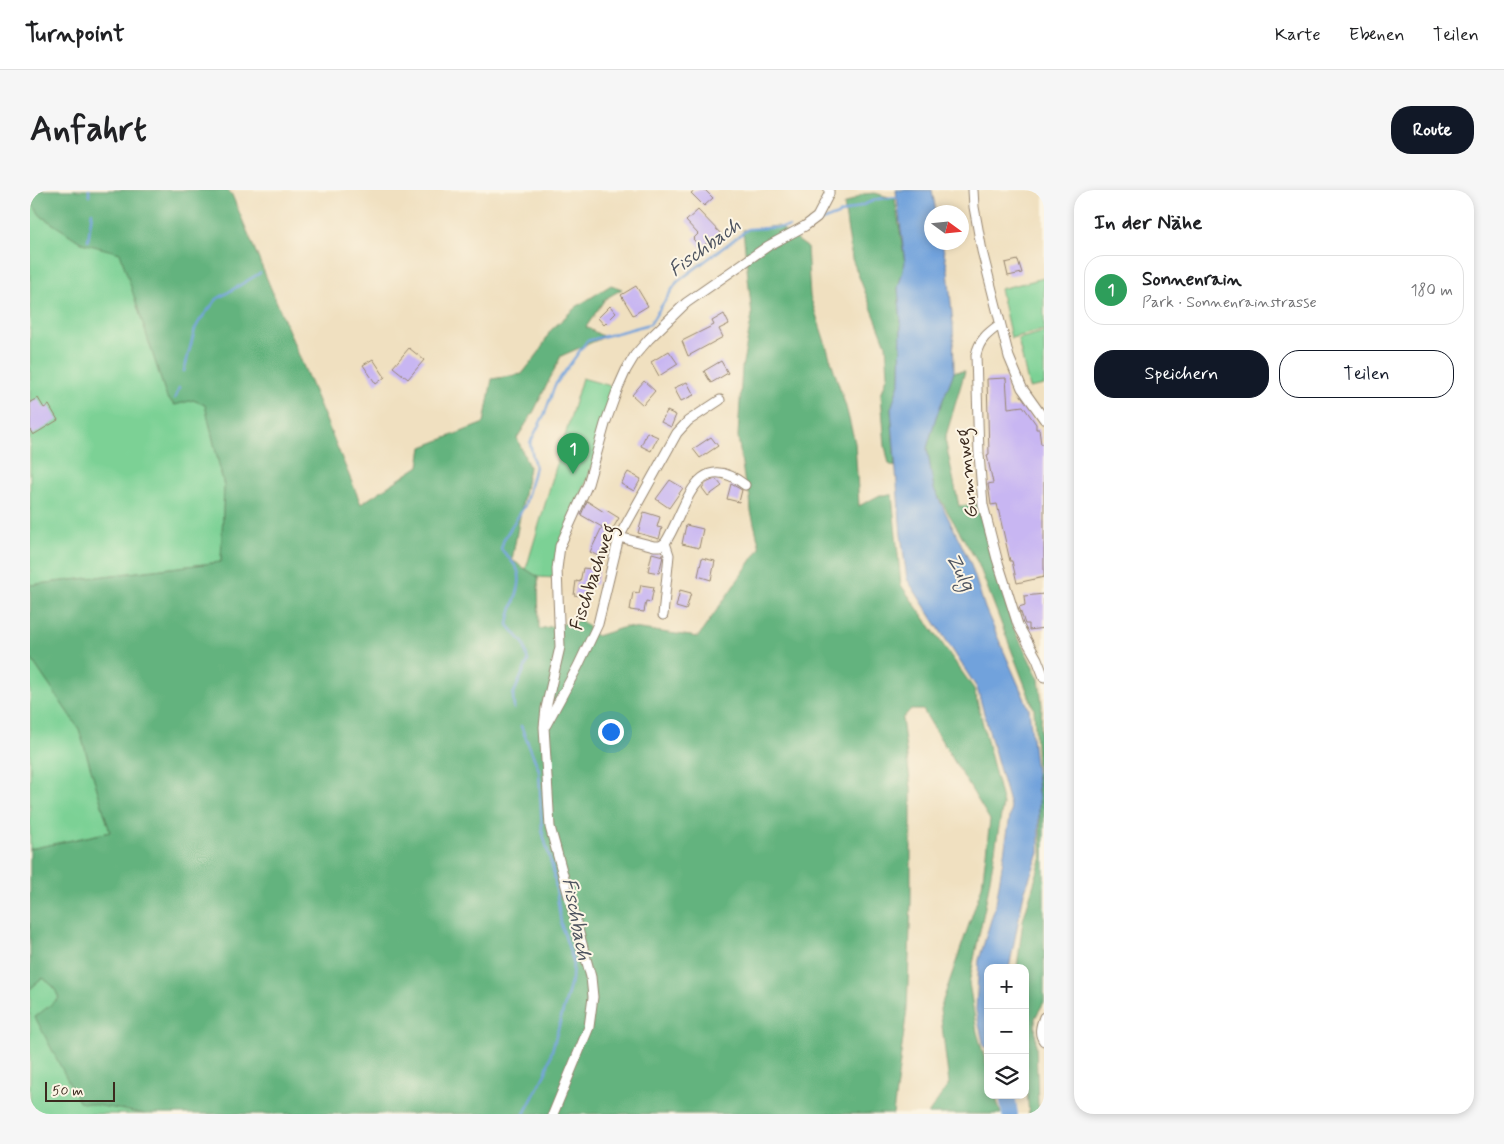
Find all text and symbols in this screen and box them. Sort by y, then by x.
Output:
text: Turnpoint [25,19,125,50]
text: Karte [1275,23,1321,47]
text: Ebenen [1349,23,1405,47]
text: Teilen [1433,23,1479,47]
button: Route [1391,106,1474,154]
text: Anfahrt [30,107,147,153]
north arrow [924,205,969,250]
text: In der Nähe [1094,209,1202,237]
water label: Fischbach [663,212,747,283]
text: Sonnenrain [1142,267,1242,292]
text: 1 [1107,280,1115,301]
text: 180 m [1410,280,1453,301]
text: Park · Sonnenrainstrasse [1142,292,1317,313]
button: Speichern [1094,350,1269,398]
button: Teilen [1279,350,1454,398]
street label: Gummweg [950,426,987,519]
pin: 1 [557,433,589,474]
street label: Fischbachweg [564,521,625,634]
water label: Zulg [937,548,982,598]
your location [598,719,624,745]
water label: Fischbach [555,876,597,963]
map controls [984,964,1029,1099]
button: + [984,964,1029,1009]
button: − [984,1009,1029,1054]
button: layers [984,1054,1029,1099]
scale bar [45,1079,115,1102]
text: 50 m [52,1082,83,1100]

